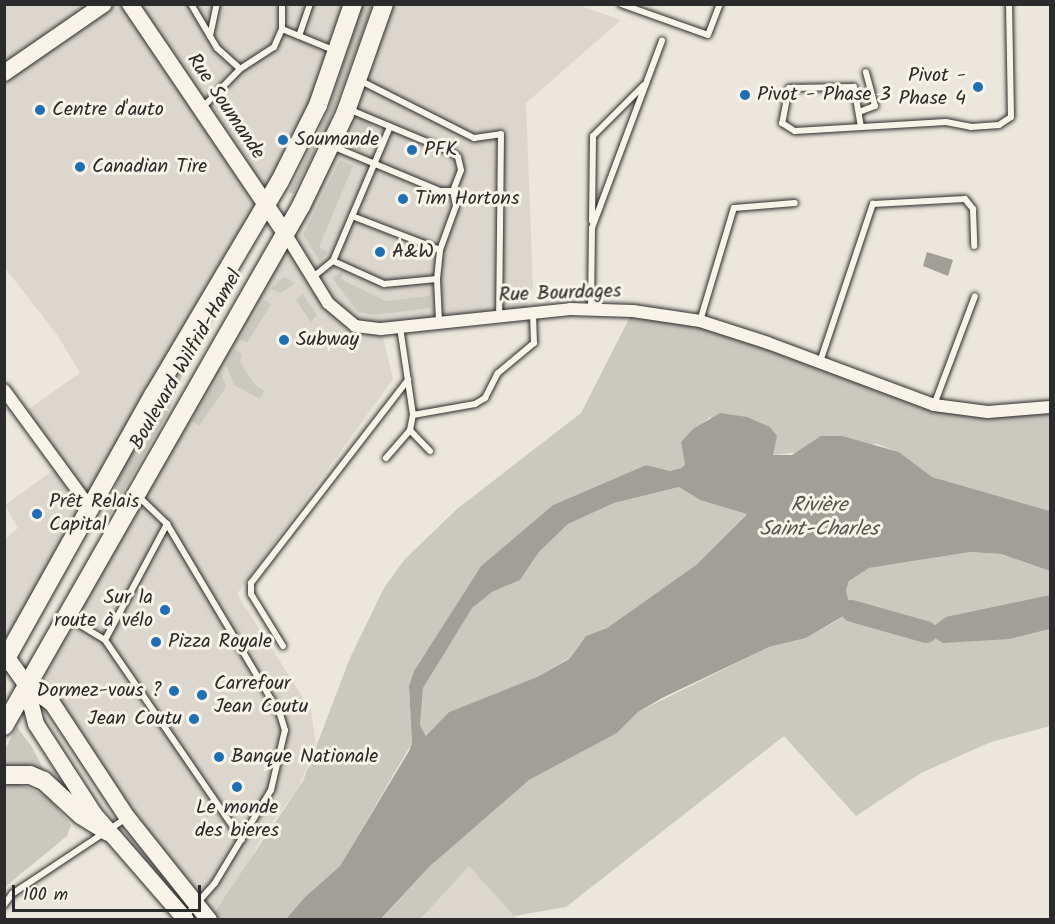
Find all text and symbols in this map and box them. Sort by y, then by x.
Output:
street label: Rue Soumande [181,49,269,165]
place label: Pivot - Phase 4 [898,64,966,111]
marker: Pivot - Phase 4 [971,80,985,94]
place label: Pivot - Phase 3 [757,83,891,107]
marker: Pivot - Phase 3 [738,88,752,102]
place label: Centre d'auto [52,98,164,122]
marker: Centre d'auto [33,103,47,117]
place label: Soumande [295,128,379,152]
marker: Soumande [276,133,290,147]
place label: PFK [424,138,457,162]
marker: PFK [405,143,419,157]
place label: Canadian Tire [92,155,207,179]
marker: Canadian Tire [73,160,87,174]
place label: Tim Hortons [415,187,519,211]
marker: Tim Hortons [396,192,410,206]
place label: A&W [392,240,434,264]
marker: A&W [373,245,387,259]
street label: Boulevard Wilfrid-Hamel [126,266,248,454]
street label: Rue Bourdages [498,280,622,308]
place label: Subway [296,328,359,352]
marker: Subway [277,333,291,347]
place label: Prêt Relais Capital [49,490,139,537]
water label: Rivière Saint-Charles [759,493,879,543]
marker: Prêt Relais Capital [30,507,44,521]
place label: Sur la route à vélo [54,586,153,633]
marker: Sur la route à vélo [158,603,172,617]
place label: Pizza Royale [168,630,272,654]
marker: Pizza Royale [149,635,163,649]
place label: Carrefour Jean Coutu [214,672,308,719]
place label: Dormez-vous ? [37,679,162,703]
marker: Dormez-vous ? [167,684,181,698]
marker: Carrefour Jean Coutu [195,688,209,702]
place label: Jean Coutu [88,707,182,731]
marker: Jean Coutu [187,712,201,726]
place label: Banque Nationale [231,745,378,769]
marker: Banque Nationale [212,750,226,764]
marker: Le monde des bieres [230,780,244,794]
place label: Le monde des bieres [195,796,279,843]
scale bar [15,873,204,911]
text: 100 m [23,881,68,910]

